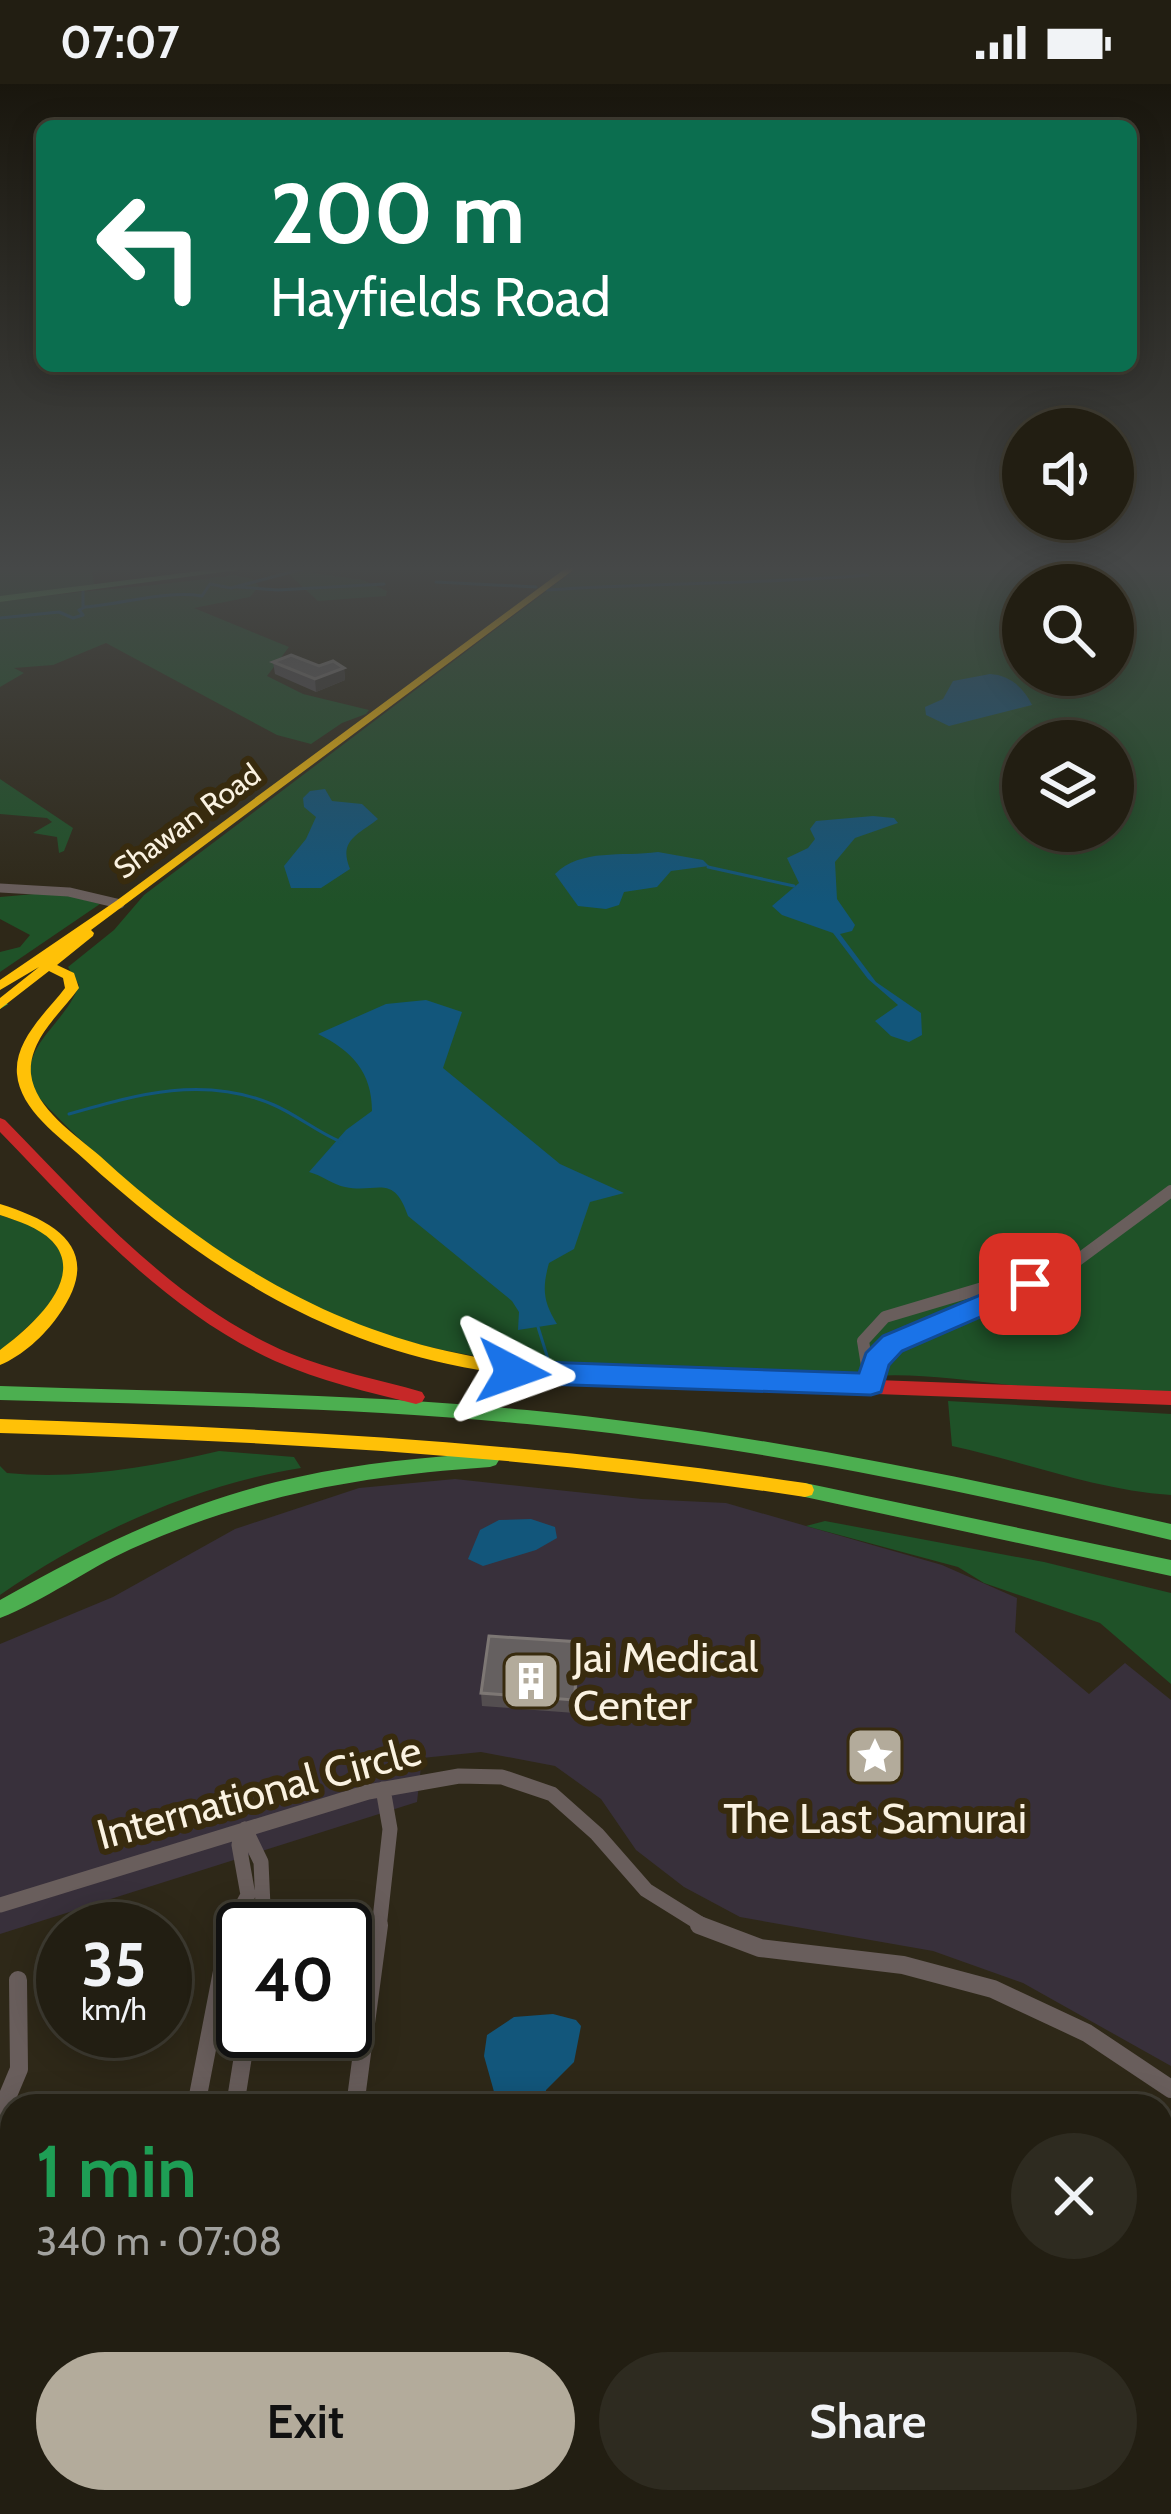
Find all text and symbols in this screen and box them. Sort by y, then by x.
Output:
text: 07:07 [60,15,179,69]
text: 200 m [270,162,525,264]
icon: left [72,168,228,324]
text: Hayfields Road [270,264,611,330]
map controls [1002,408,1134,852]
button: sound [1002,408,1134,540]
button: search [1002,564,1134,696]
button: layers [1002,720,1134,852]
street label: Shawan Road [106,755,268,887]
pin [979,1233,1081,1335]
icon: arrive [997,1251,1063,1317]
position arrow [450,1309,576,1435]
place label: Jai Medical Center [572,1631,758,1731]
building icon: Jai Medical Center [500,1650,562,1712]
street label: International Circle [91,1724,427,1860]
place icon: The Last Samurai [844,1725,906,1787]
place label: The Last Samurai [723,1792,1027,1844]
speed limit sign: 40 [216,1902,372,2058]
text: 35 [82,1928,146,2001]
text: km/h [81,1991,147,2028]
text: 1 min [36,2128,197,2215]
button: close [1011,2133,1137,2259]
text: 340 m · 07:08 [36,2217,282,2265]
button: Exit [36,2352,575,2490]
button: Share [599,2352,1137,2490]

